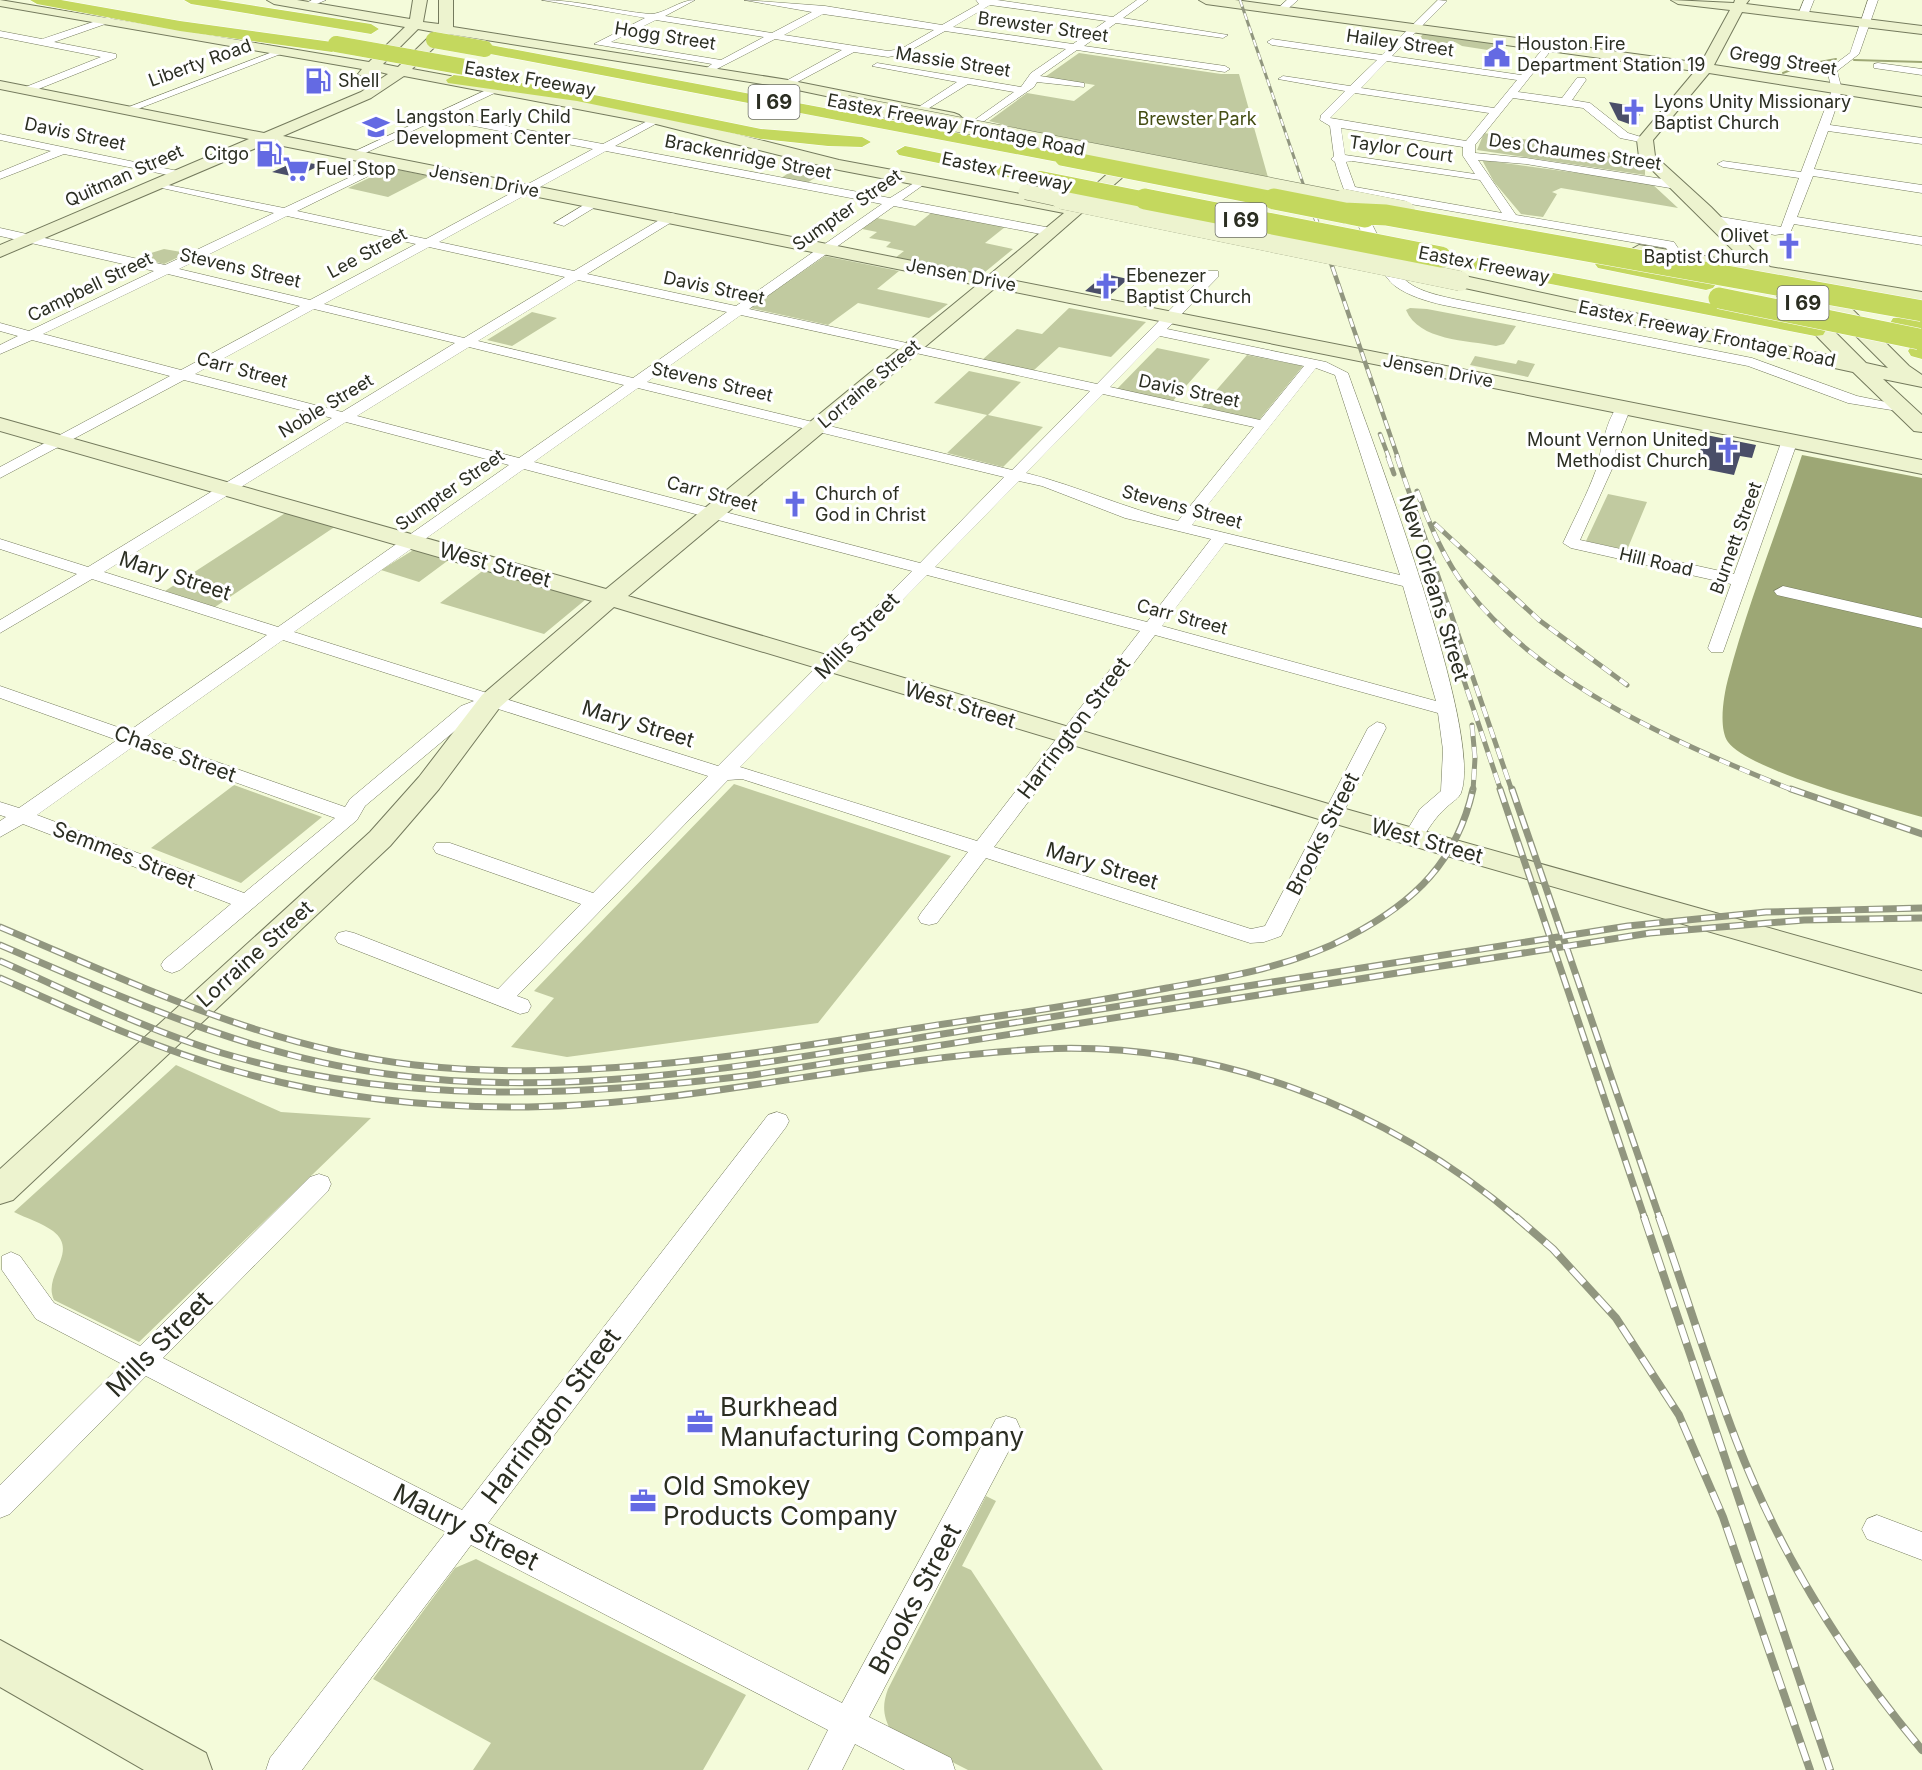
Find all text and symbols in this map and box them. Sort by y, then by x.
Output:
street label: Brewster Street [976,7,1110,46]
street label: Hogg Street [613,17,717,54]
street label: Hailey Street [1345,25,1455,60]
place label: Houston Fire Department Station 19 [1517,33,1705,75]
street label: Liberty Road [146,34,254,91]
public building icon: Houston Fire Department Station 19 [1482,39,1512,69]
street label: Massie Street [894,42,1012,81]
street label: Gregg Street [1728,42,1838,79]
street label: Eastex Freeway [463,57,597,100]
fuel station icon: Shell [303,66,333,96]
place label: Shell [338,70,379,91]
road number: I 69 [748,85,800,119]
street label: Eastex Freeway Frontage Road [825,89,1087,160]
place label: Lyons Unity Missionary Baptist Church [1654,91,1851,133]
church icon: Lyons Unity Missionary Baptist Church [1619,97,1649,127]
place label: Langston Early Child Development Center [396,106,571,148]
park label: Brewster Park [1137,108,1257,129]
school or university icon: Langston Early Child Development Center [361,112,391,142]
street label: Davis Street [23,113,128,154]
street label: Des Chaumes Street [1487,129,1663,174]
street label: Brackenridge Street [663,130,833,183]
street label: Taylor Court [1348,131,1455,166]
fuel station icon: Citgo [254,139,284,169]
street label: Quitman Street [62,140,186,211]
place label: Citgo [204,143,249,164]
street label: Eastex Freeway [940,147,1074,196]
supermarket icon: Fuel Stop [281,154,311,184]
place label: Fuel Stop [316,158,396,179]
street label: Jensen Drive [427,160,541,201]
street label: Sumpter Street [788,164,905,255]
road number: I 69 [1216,203,1266,237]
street label: Lee Street [323,223,410,282]
place label: Olivet Baptist Church [1644,225,1769,267]
church icon: Olivet Baptist Church [1774,231,1804,261]
street label: Eastex Freeway [1417,242,1551,288]
street label: Stevens Street [178,243,303,292]
street label: Campbell Street [24,247,156,326]
street label: Jensen Drive [904,254,1018,295]
place label: Ebenezer Baptist Church [1126,265,1251,307]
street label: Davis Street [662,267,767,308]
church icon: Ebenezer Baptist Church [1091,271,1121,301]
road number: I 69 [1778,286,1828,320]
street label: Eastex Freeway Frontage Road [1577,296,1838,371]
street label: Lorraine Street [814,335,924,432]
street label: Carr Street [195,347,290,392]
street label: Jensen Drive [1381,350,1495,391]
street label: Stevens Street [650,357,775,406]
street label: Noble Street [275,369,377,442]
street label: Davis Street [1137,370,1242,411]
place label: Mount Vernon United Methodist Church [1527,429,1708,471]
church icon: Mount Vernon United Methodist Church [1713,435,1743,465]
street label: Sumpter Street [391,444,508,535]
street label: Carr Street [665,471,760,516]
street label: Burnett Street [1706,479,1766,597]
street label: Stevens Street [1120,480,1245,533]
place label: Church of God in Christ [815,483,926,525]
church icon: Church of God in Christ [780,489,810,519]
street label: New Orleans Street [1394,492,1475,684]
street label: West Street [436,537,554,592]
street label: Hill Road [1617,543,1695,580]
street label: Mary Street [116,546,234,605]
street label: Mills Street [809,587,904,684]
street label: Carr Street [1135,594,1230,639]
street label: Harrington Street [1012,652,1135,804]
street label: West Street [902,676,1019,733]
street label: Mary Street [579,695,697,752]
street label: Chase Street [111,720,240,787]
street label: Brooks Street [1281,768,1364,899]
street label: West Street [1368,813,1486,868]
street label: Semmes Street [49,816,199,893]
street label: Mary Street [1043,837,1161,894]
street label: Lorraine Street [192,895,318,1012]
street label: Mills Street [99,1284,218,1403]
street label: Harrington Street [474,1322,627,1510]
place label: Burkhead Manufacturing Company [720,1391,1024,1452]
office icon: Burkhead Manufacturing Company [685,1407,715,1437]
place label: Old Smokey Products Company [663,1470,898,1531]
street label: Maury Street [388,1477,544,1576]
office icon: Old Smokey Products Company [628,1486,658,1516]
street label: Brooks Street [862,1518,967,1679]

